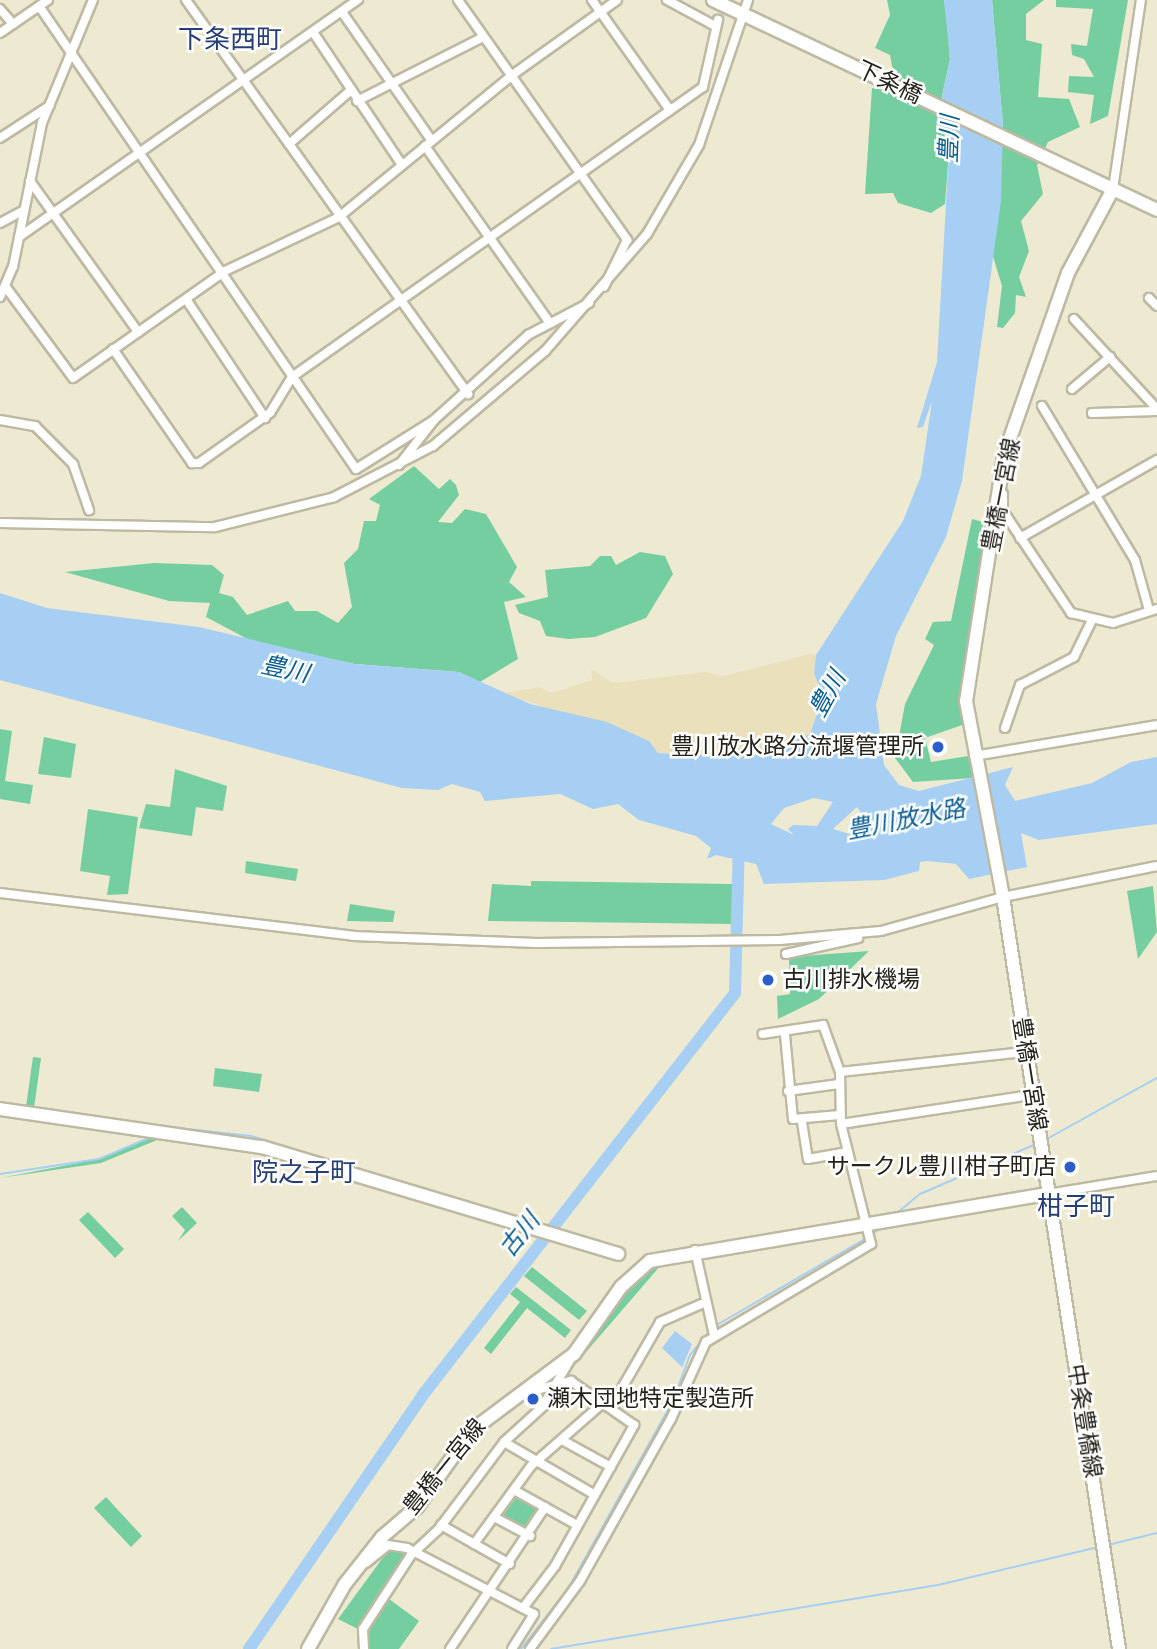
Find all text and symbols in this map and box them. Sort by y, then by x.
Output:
district label: 下条西町 [178,24,282,56]
street label: 下条橋 [852,56,926,110]
water label: 豊川 [935,115,965,163]
street label: 豊橋一宮線 [977,436,1027,554]
water label: 豊川 [259,651,311,689]
water label: 豊川 [804,666,852,722]
place label: 豊川放水路分流堰管理所 [671,733,924,761]
marker: 豊川放水路分流堰管理所 [930,739,946,755]
water label: 豊川放水路 [844,794,968,846]
place label: 古川排水機場 [782,966,920,994]
marker: 古川排水機場 [760,972,776,988]
street label: 豊橋一宮線 [1006,1015,1052,1133]
place label: サークル豊川柑子町店 [826,1153,1056,1181]
district label: 院之子町 [252,1157,356,1189]
marker: サークル豊川柑子町店 [1062,1159,1078,1175]
district label: 柑子町 [1037,1191,1115,1223]
water label: 古川 [494,1207,546,1263]
street label: 中条豊橋線 [1061,1362,1107,1480]
place label: 瀬木団地特定製造所 [547,1385,754,1413]
marker: 瀬木団地特定製造所 [525,1391,541,1407]
street label: 豊橋一宮線 [398,1414,492,1520]

